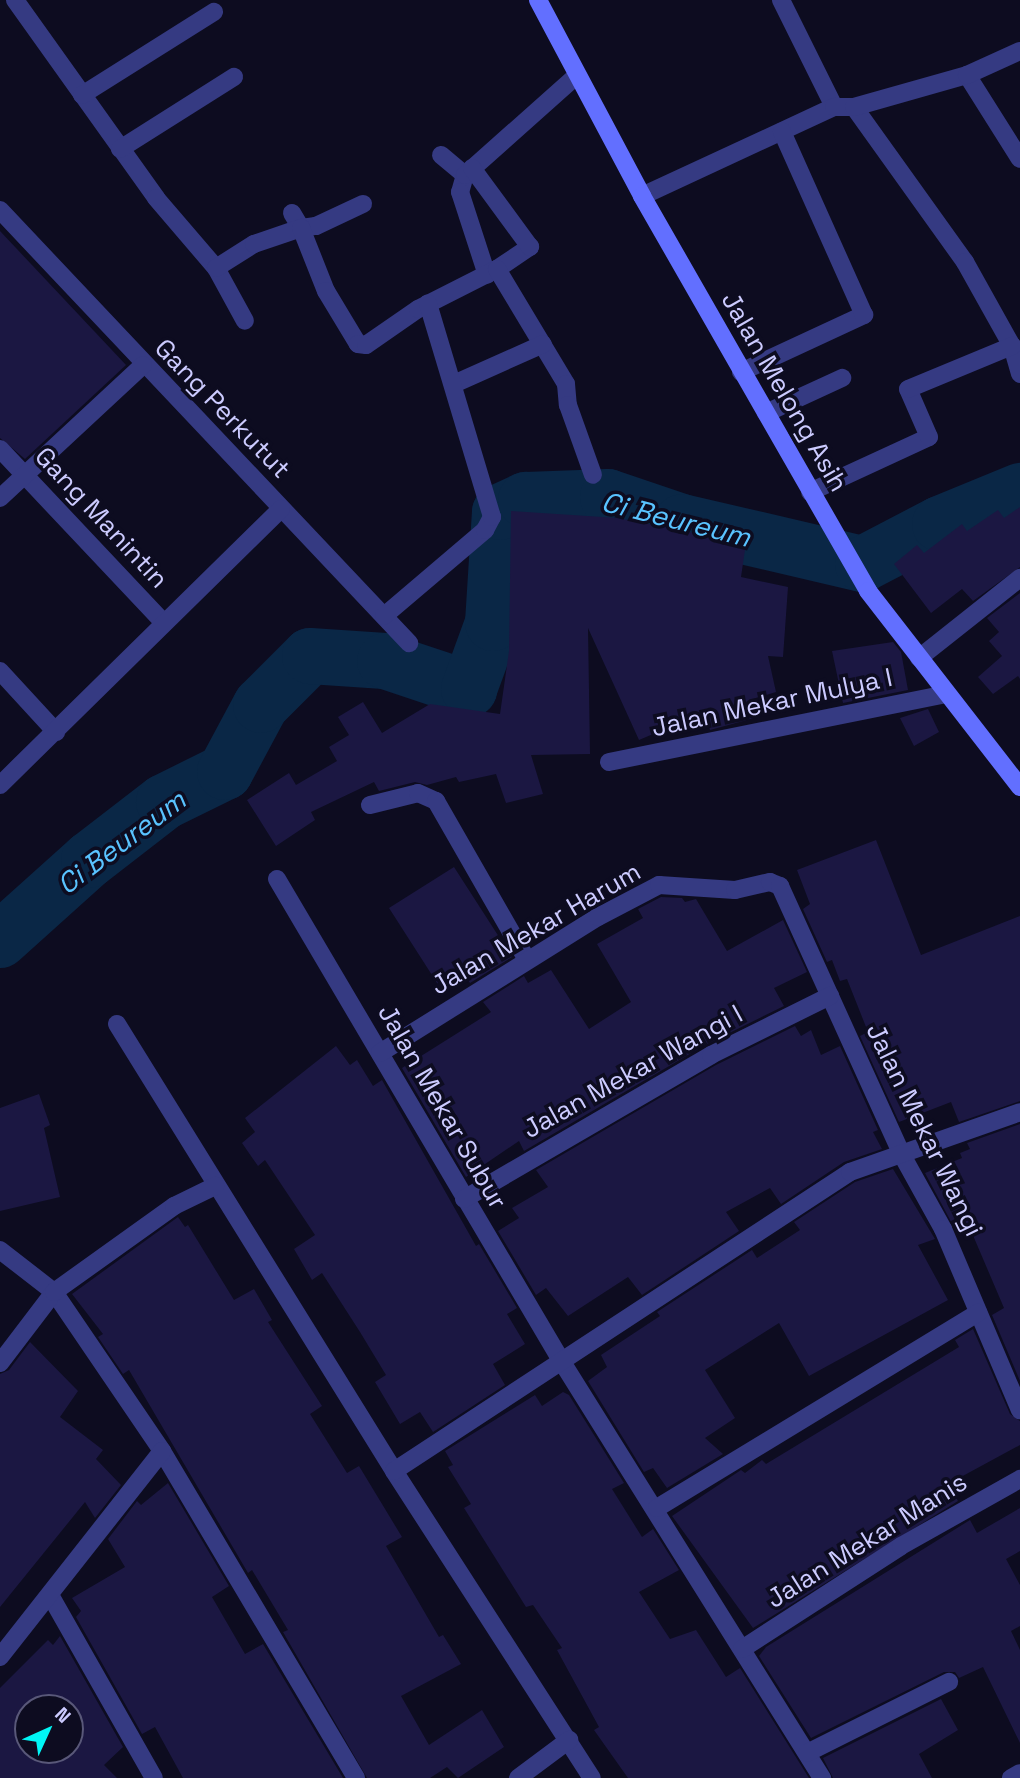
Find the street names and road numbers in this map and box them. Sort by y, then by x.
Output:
street label: Jalan Melong Asih [714,286,854,498]
street label: Gang Perkutut [148,333,296,485]
street label: Gang Manintin [28,441,174,595]
street label: Jalan Mekar Mulya I [649,662,895,744]
street label: Jalan Mekar Harum [426,856,646,1002]
street label: Jalan Mekar Subur [371,999,513,1215]
street label: Jalan Mekar Wangi I [518,999,748,1145]
street label: Jalan Mekar Wangi [859,1018,989,1242]
street label: Jalan Mekar Manis [761,1467,973,1615]

